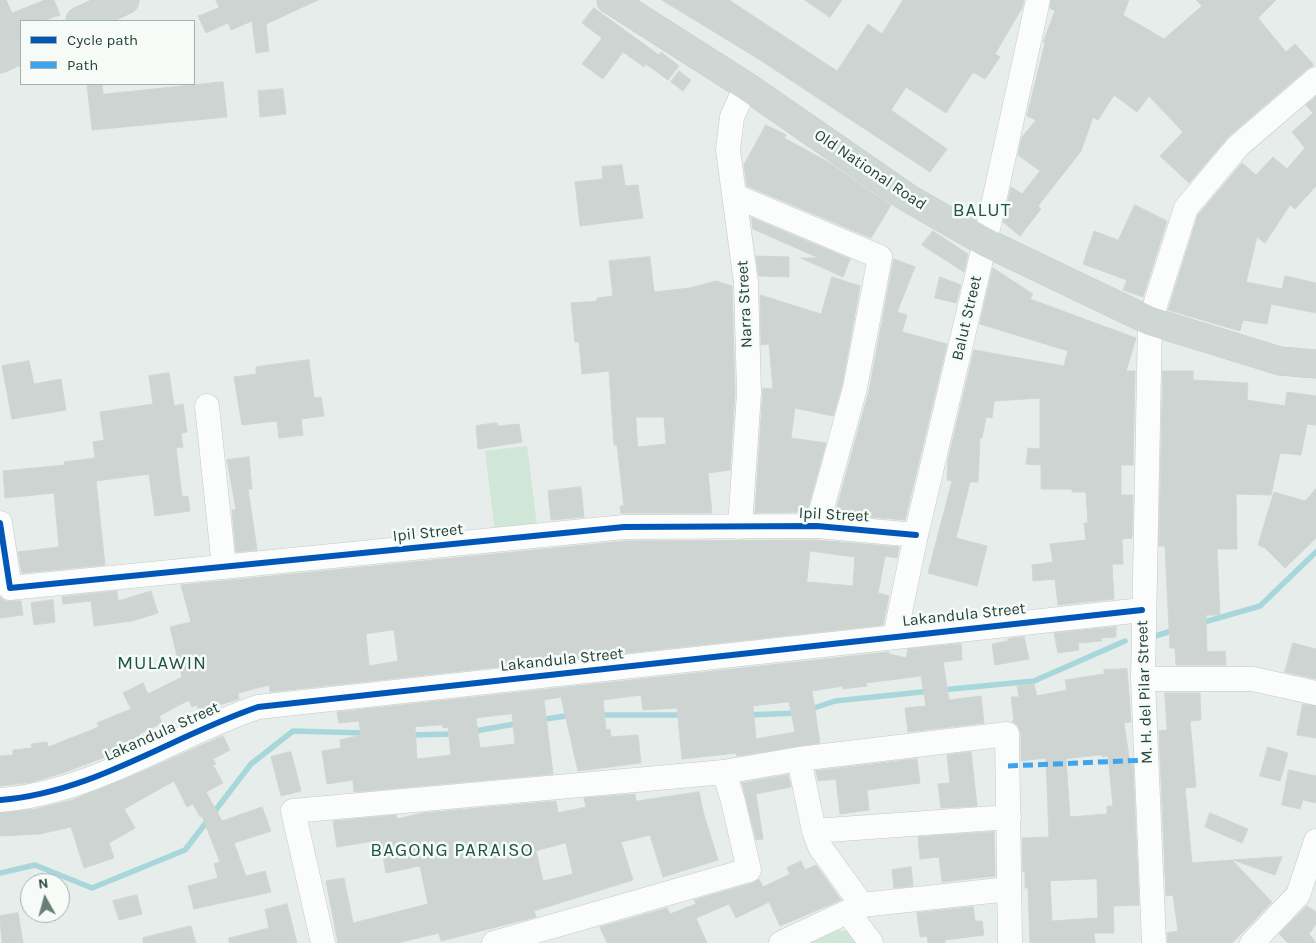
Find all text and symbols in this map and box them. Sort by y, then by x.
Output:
legend [20,20,195,85]
text: Cycle path [67,31,138,49]
text: Path [67,56,98,74]
street label: Old National Road [810,125,930,215]
district label: BALUT [952,200,1012,222]
street label: Narra Street [733,260,757,348]
street label: Balut Street [948,274,986,362]
street label: Ipil Street [798,504,870,526]
street label: Ipil Street [392,520,464,546]
street label: Lakandula Street [901,599,1027,631]
street label: M. H. del Pilar Street [1133,620,1157,764]
street label: Lakandula Street [499,644,625,676]
district label: MULAWIN [116,653,208,675]
street label: Lakandula Street [101,698,223,766]
district label: BAGONG PARAISO [369,840,535,862]
north arrow [20,873,70,923]
text: N [37,875,49,893]

